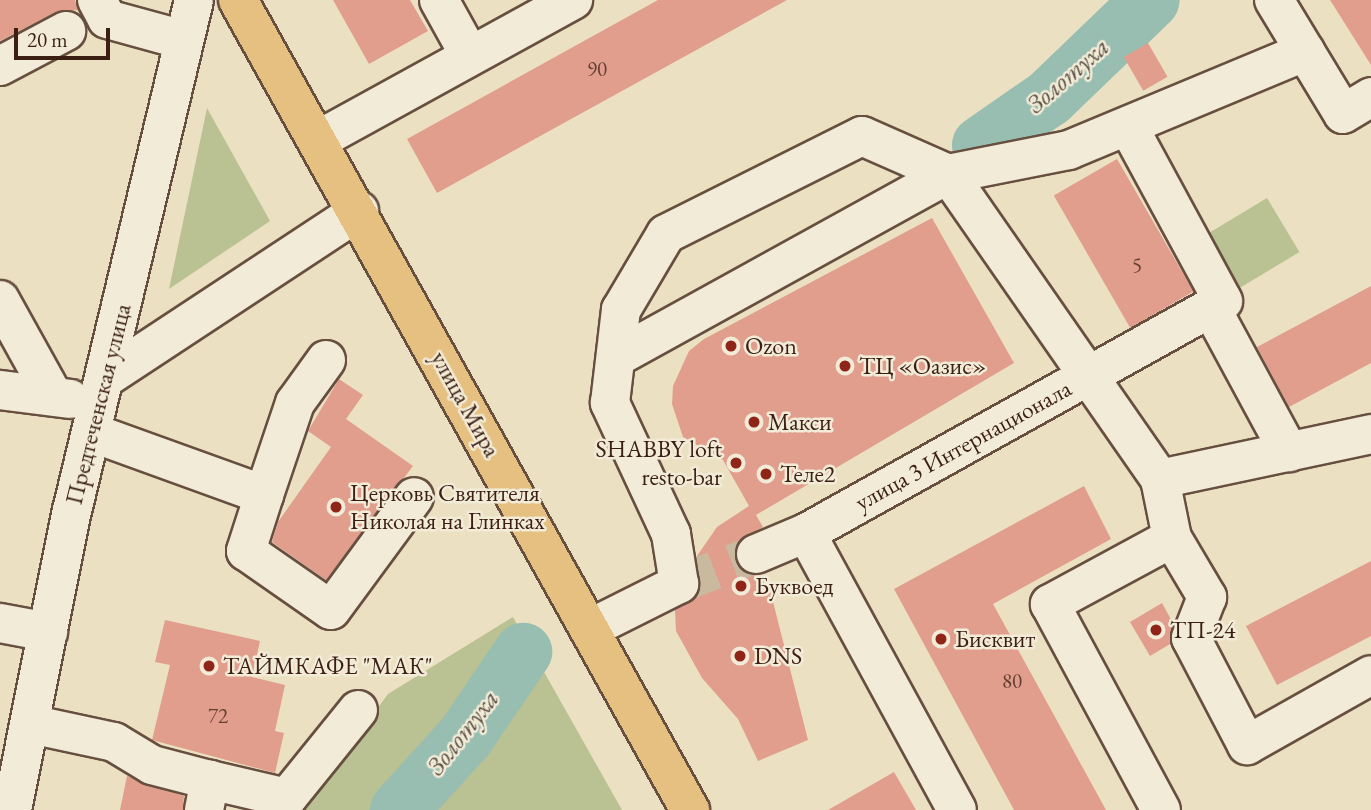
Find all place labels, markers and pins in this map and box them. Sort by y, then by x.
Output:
place label: Ozon [745,332,797,360]
marker: Ozon [723,338,739,354]
place label: ТЦ «Оазис» [859,352,986,380]
marker: ТЦ «Оазис» [837,358,853,374]
place label: Макси [768,408,832,436]
marker: Макси [746,414,762,430]
place label: SHABBY loft resto-bar [596,435,722,491]
marker: SHABBY loft resto-bar [728,455,744,471]
place label: Теле2 [780,460,835,488]
marker: Теле2 [758,466,774,482]
place label: Церковь Святителя Николая на Глинках [350,479,545,535]
marker: Церковь Святителя Николая на Глинках [328,499,344,515]
place label: Буквоед [755,572,833,600]
marker: Буквоед [733,578,749,594]
place label: ТП-24 [1170,616,1236,644]
marker: ТП-24 [1148,622,1164,638]
place label: Бисквит [955,625,1035,653]
marker: Бисквит [933,631,949,647]
place label: DNS [754,642,802,670]
marker: DNS [732,648,748,664]
place label: ТАЙМКАФЕ "МАК" [223,652,433,680]
marker: ТАЙМКАФЕ "МАК" [201,658,217,674]

